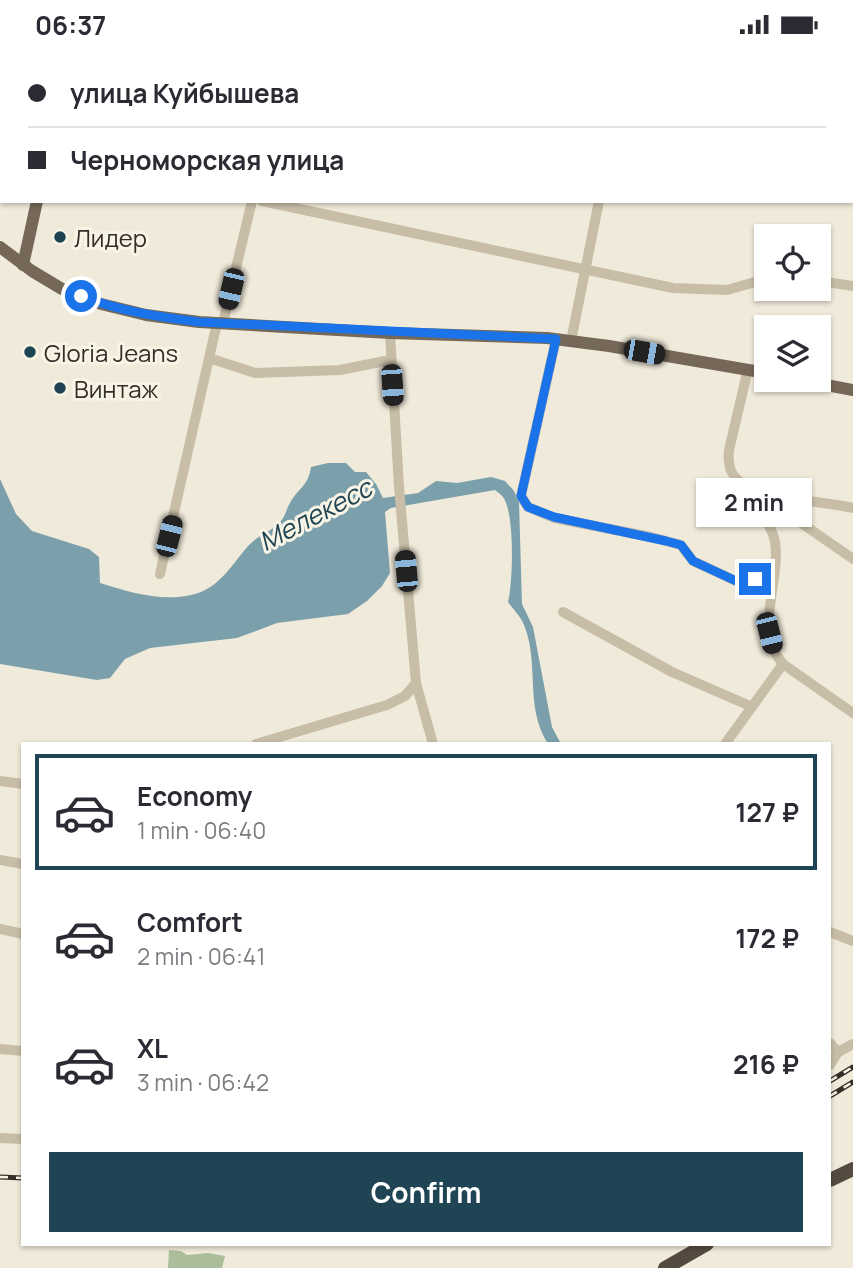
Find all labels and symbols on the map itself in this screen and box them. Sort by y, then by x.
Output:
place label: Лидер [74,221,147,254]
marker: Лидер [52,229,68,245]
car [217,266,246,312]
route start [65,280,97,312]
place label: Gloria Jeans [44,336,178,369]
car [622,338,667,366]
marker: Gloria Jeans [22,344,38,360]
car [381,363,404,407]
place label: Винтаж [74,372,159,405]
marker: Винтаж [52,380,68,396]
water label: Мелекесс [252,468,380,559]
callout: 2 min [697,477,813,526]
car [154,513,185,559]
car [394,549,419,593]
route end [739,563,771,595]
car [754,610,785,656]

